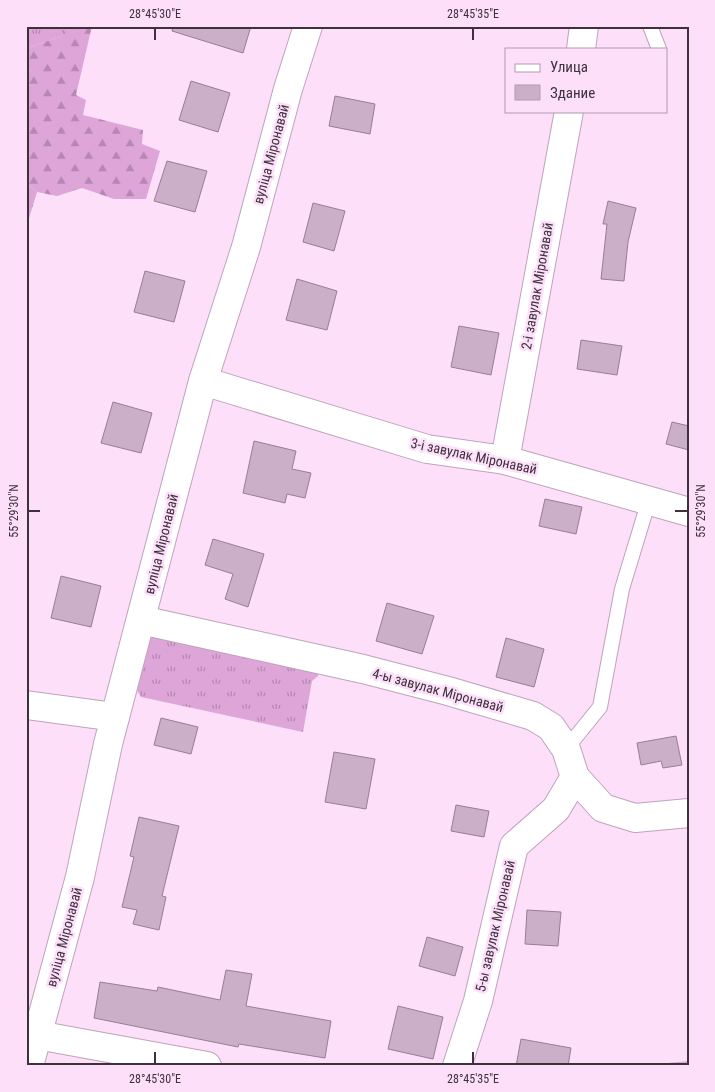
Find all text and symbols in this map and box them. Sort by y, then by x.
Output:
text: 28°45'30"E [129,7,181,21]
text: 28°45'35"E [447,7,499,21]
legend [505,48,668,112]
text: Улица [550,58,588,76]
text: Здание [550,84,595,102]
street label: вуліца Міронавай [250,102,292,206]
street label: 2-і завулак Міронавай [518,221,556,351]
street label: 3-і завулак Міронавай [409,435,539,477]
text: 55°29'30"N [7,484,21,538]
text: 55°29'30"N [694,484,708,538]
street label: вуліца Міронавай [141,492,181,596]
street label: 4-ы завулак Міронавай [371,665,505,715]
street label: 5-ы завулак Міронавай [472,859,518,993]
street label: вуліца Міронавай [43,885,85,989]
text: 28°45'30"E [129,1072,181,1086]
text: 28°45'35"E [447,1072,499,1086]

